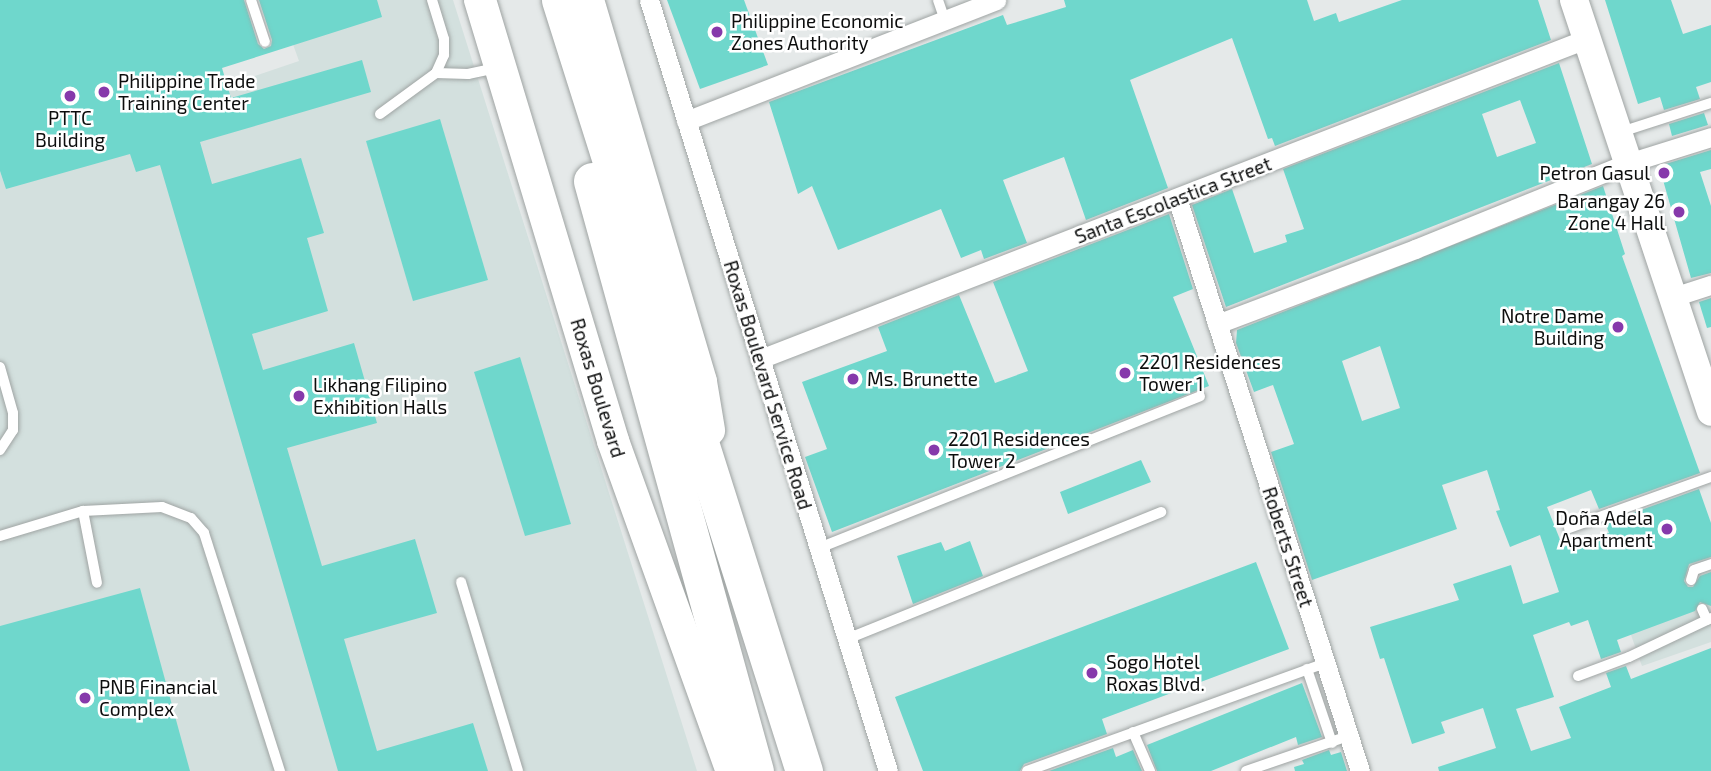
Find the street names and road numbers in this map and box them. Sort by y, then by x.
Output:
street label: Santa Escolastica Street [1071,152,1275,248]
street label: Roxas Boulevard Service Road [719,258,817,512]
street label: Roxas Boulevard [566,316,630,460]
street label: Roberts Street [1258,484,1318,610]

